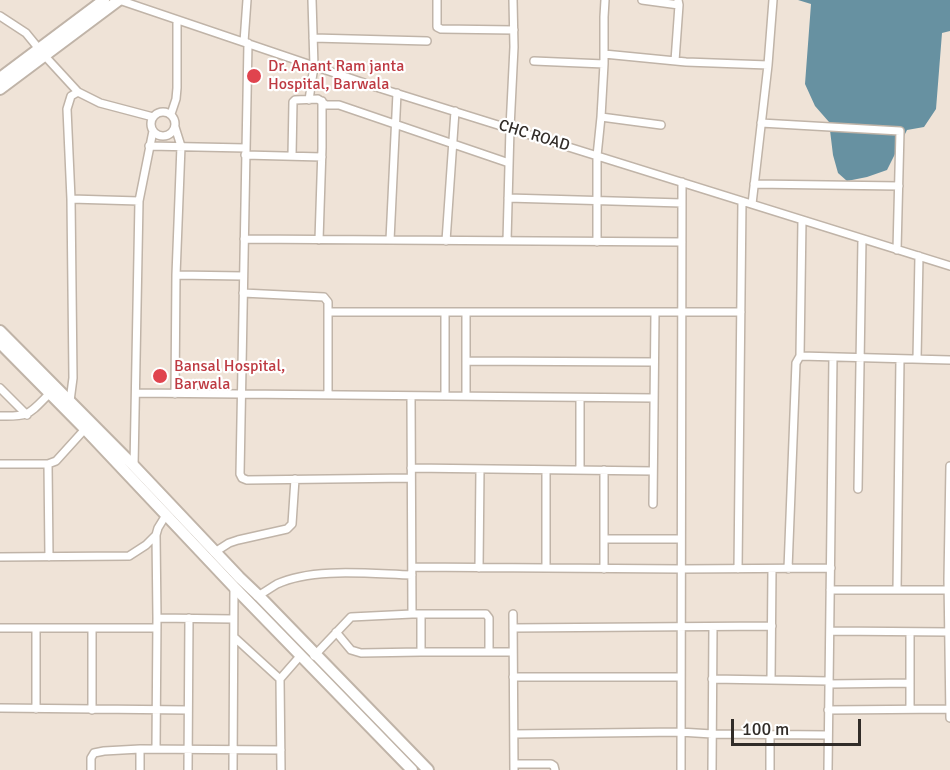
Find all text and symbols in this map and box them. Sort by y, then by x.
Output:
place label: Dr. Anant Ram janta Hospital, Barwala [268,57,404,95]
marker: Dr. Anant Ram janta Hospital, Barwala [245,67,263,85]
street label: CHC ROAD [496,116,572,156]
place label: Bansal Hospital, Barwala [174,357,285,395]
marker: Bansal Hospital, Barwala [151,367,169,385]
scale bar [734,707,864,745]
text: 100 m [742,718,789,740]

